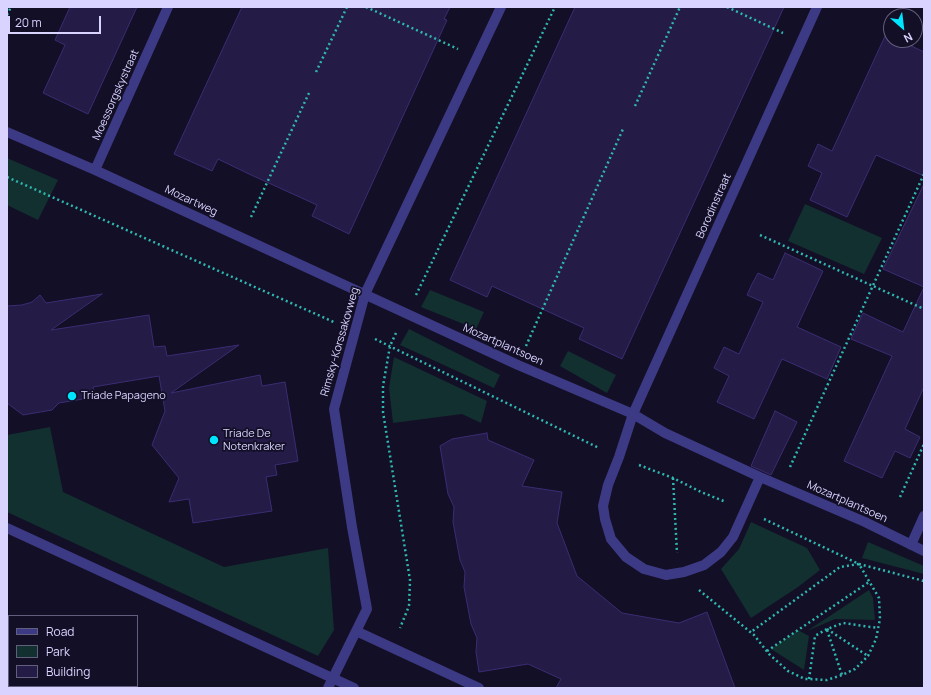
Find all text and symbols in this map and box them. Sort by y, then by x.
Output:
scale bar [10,8,103,34]
north arrow [883,8,923,48]
text: 20 m [15,14,42,31]
text: N [901,30,915,47]
street label: Moessorgskystraat [90,48,142,142]
street label: Borodinstraat [694,171,734,241]
street label: Mozartweg [163,183,219,219]
street label: Rimsky-Korssakovweg [318,286,362,398]
street label: Mozartplantsoen [461,321,545,369]
place label: Triade Papageno [81,389,166,403]
marker: Triade Papageno [66,390,78,402]
place label: Triade De Notenkraker [223,427,285,453]
marker: Triade De Notenkraker [208,434,220,446]
street label: Mozartplantsoen [805,478,889,526]
legend [8,615,138,687]
text: Road [46,623,74,640]
text: Park [46,643,70,660]
text: Building [46,663,90,680]

